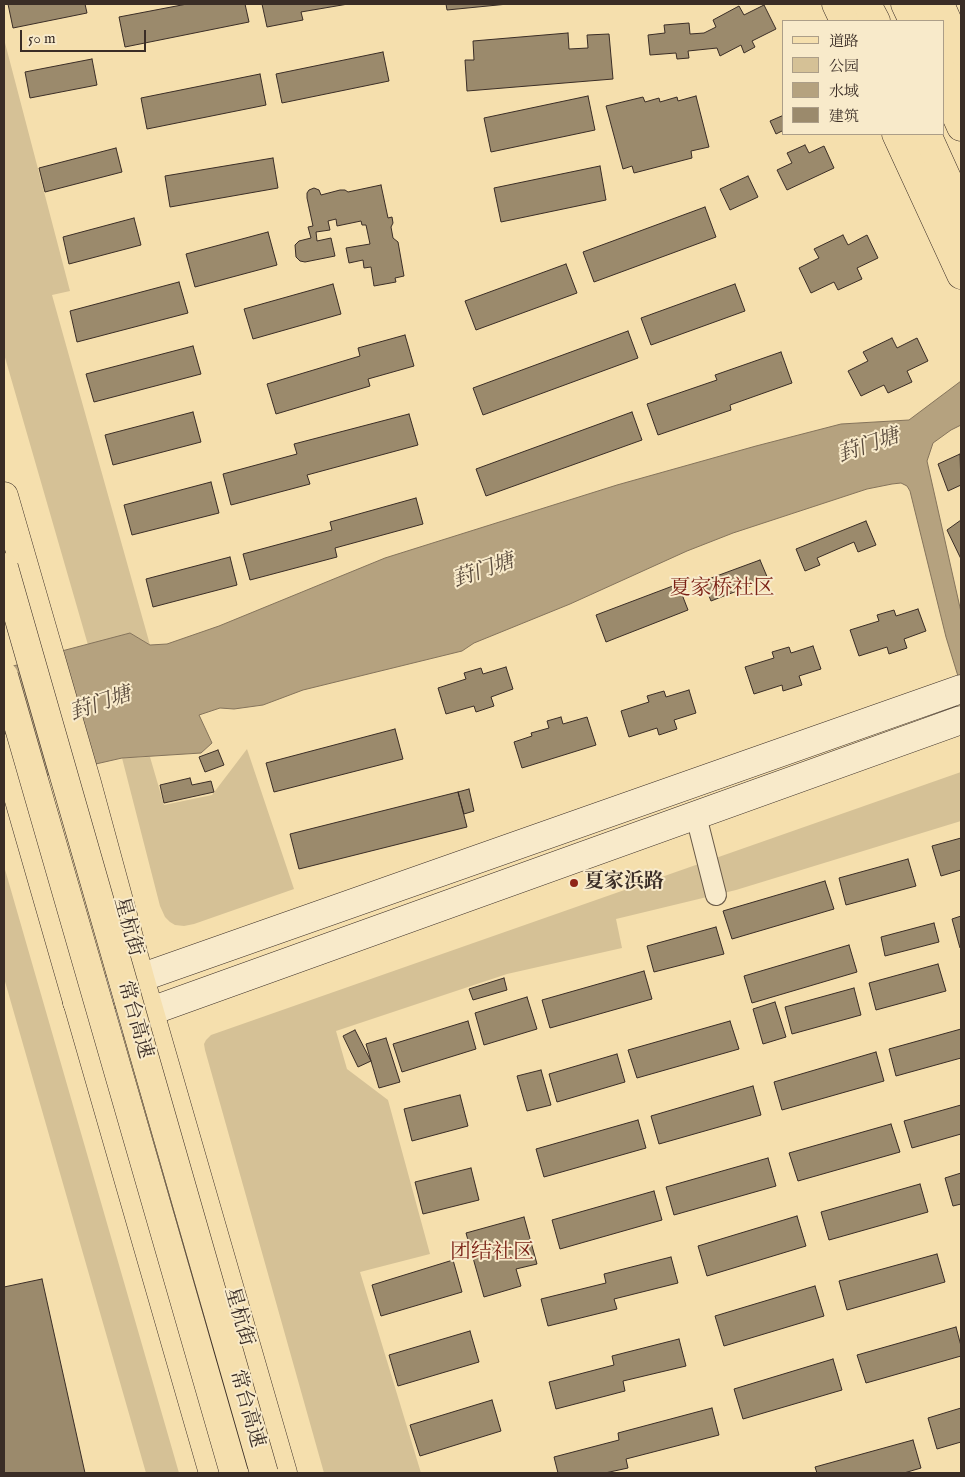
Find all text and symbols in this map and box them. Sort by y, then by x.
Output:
scale bar [22,20,149,52]
legend [782,20,945,135]
text: 50 m [28,29,56,48]
text: 道路 [829,32,859,51]
text: 公园 [829,57,859,76]
text: 水域 [829,82,859,101]
text: 建筑 [829,107,859,126]
water label: 葑门塘 [835,425,903,469]
water label: 葑门塘 [450,550,518,594]
district label: 夏家桥社区 [670,577,774,603]
water label: 葑门塘 [67,683,135,727]
place label: 夏家浜路 [584,871,664,895]
marker: 夏家浜路 [568,877,580,889]
street label: 星杭街 [108,895,146,959]
street label: 常台高速 [111,978,157,1062]
district label: 团结社区 [450,1241,534,1267]
street label: 星杭街 [218,1285,258,1349]
street label: 常台高速 [223,1367,269,1451]

